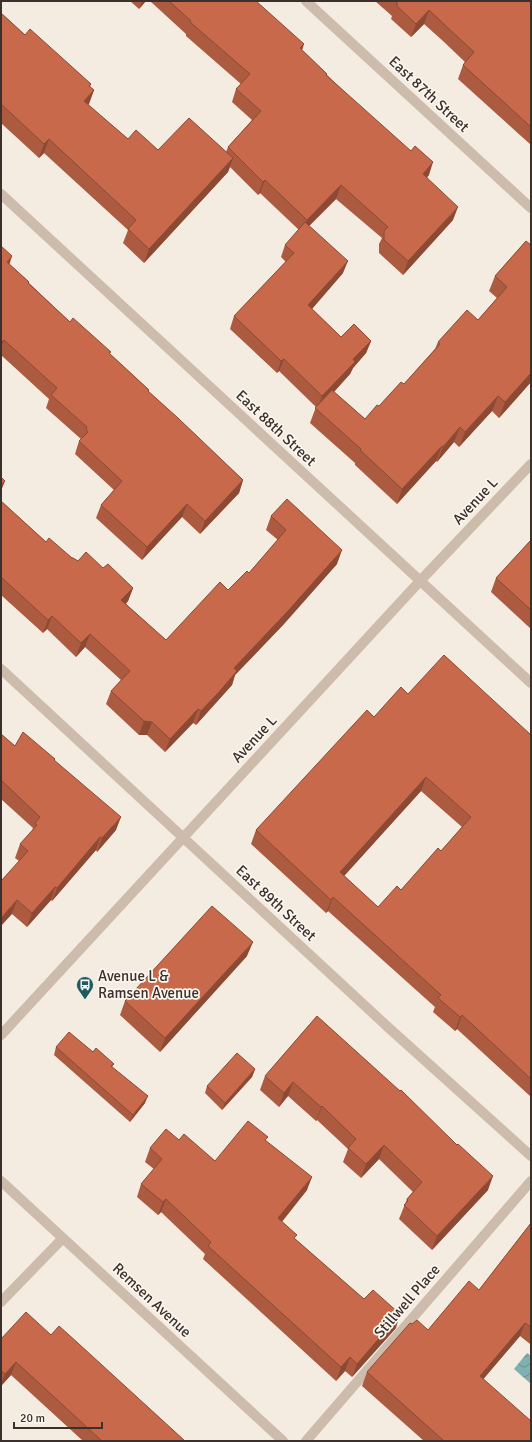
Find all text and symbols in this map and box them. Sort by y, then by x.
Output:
street label: East 87th Street [385,52,473,136]
street label: East 88th Street [232,386,320,470]
street label: Avenue L [449,473,502,528]
street label: Avenue L [228,711,281,766]
street label: East 89th Street [232,861,320,945]
place label: Avenue L & Ramsen Avenue [98,967,199,1002]
bus stop icon: Avenue L & Ramsen Avenue [75,975,95,1000]
street label: Remsen Avenue [109,1259,195,1341]
street label: Stillwell Place [370,1261,444,1341]
scale bar [14,1404,102,1430]
text: 20 m [20,1411,45,1426]

